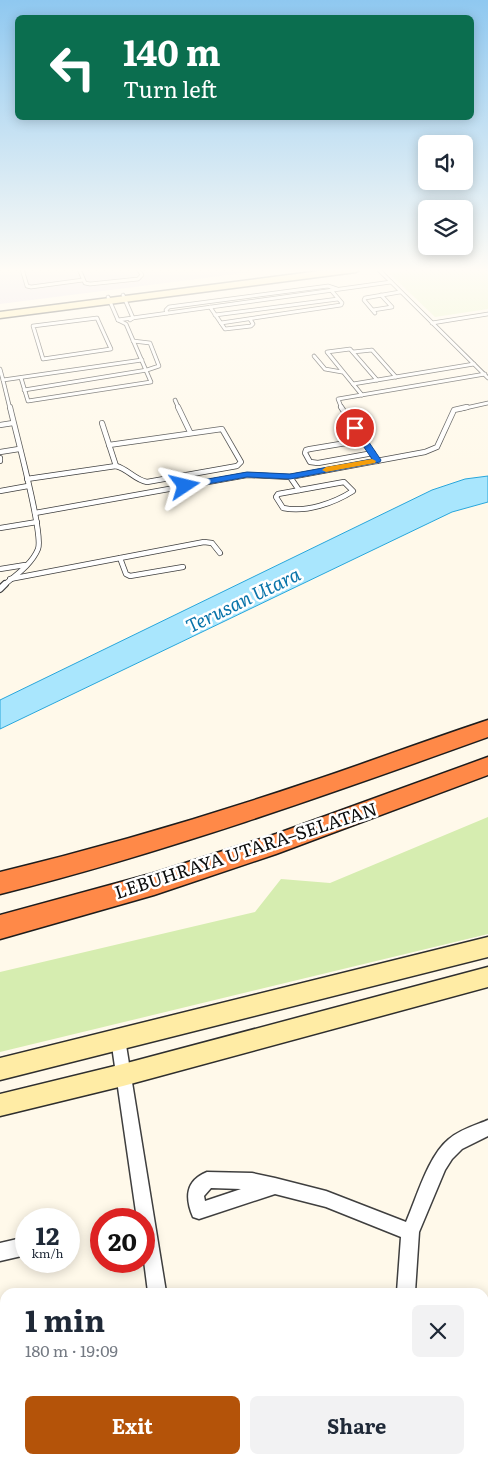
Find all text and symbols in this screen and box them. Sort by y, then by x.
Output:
text: 140 m [123,25,221,77]
icon: left [40,35,105,100]
text: Turn left [123,72,217,105]
map controls [418,135,473,255]
button: sound [418,135,473,190]
button: layers [418,200,473,255]
pin [334,407,376,449]
icon: arrive [341,414,369,442]
position arrow [158,459,210,511]
water label: Terusan Utara [181,559,305,639]
street label: LEBUHRAYA UTARA–SELATAN [111,794,380,905]
speed limit sign: 20 [90,1208,155,1273]
text: 12 [36,1216,59,1253]
text: km/h [32,1244,63,1262]
text: 1 min [25,1297,105,1341]
button: close [412,1305,464,1357]
text: 180 m · 19:09 [25,1338,118,1362]
button: Exit [25,1396,240,1454]
button: Share [250,1396,464,1454]

